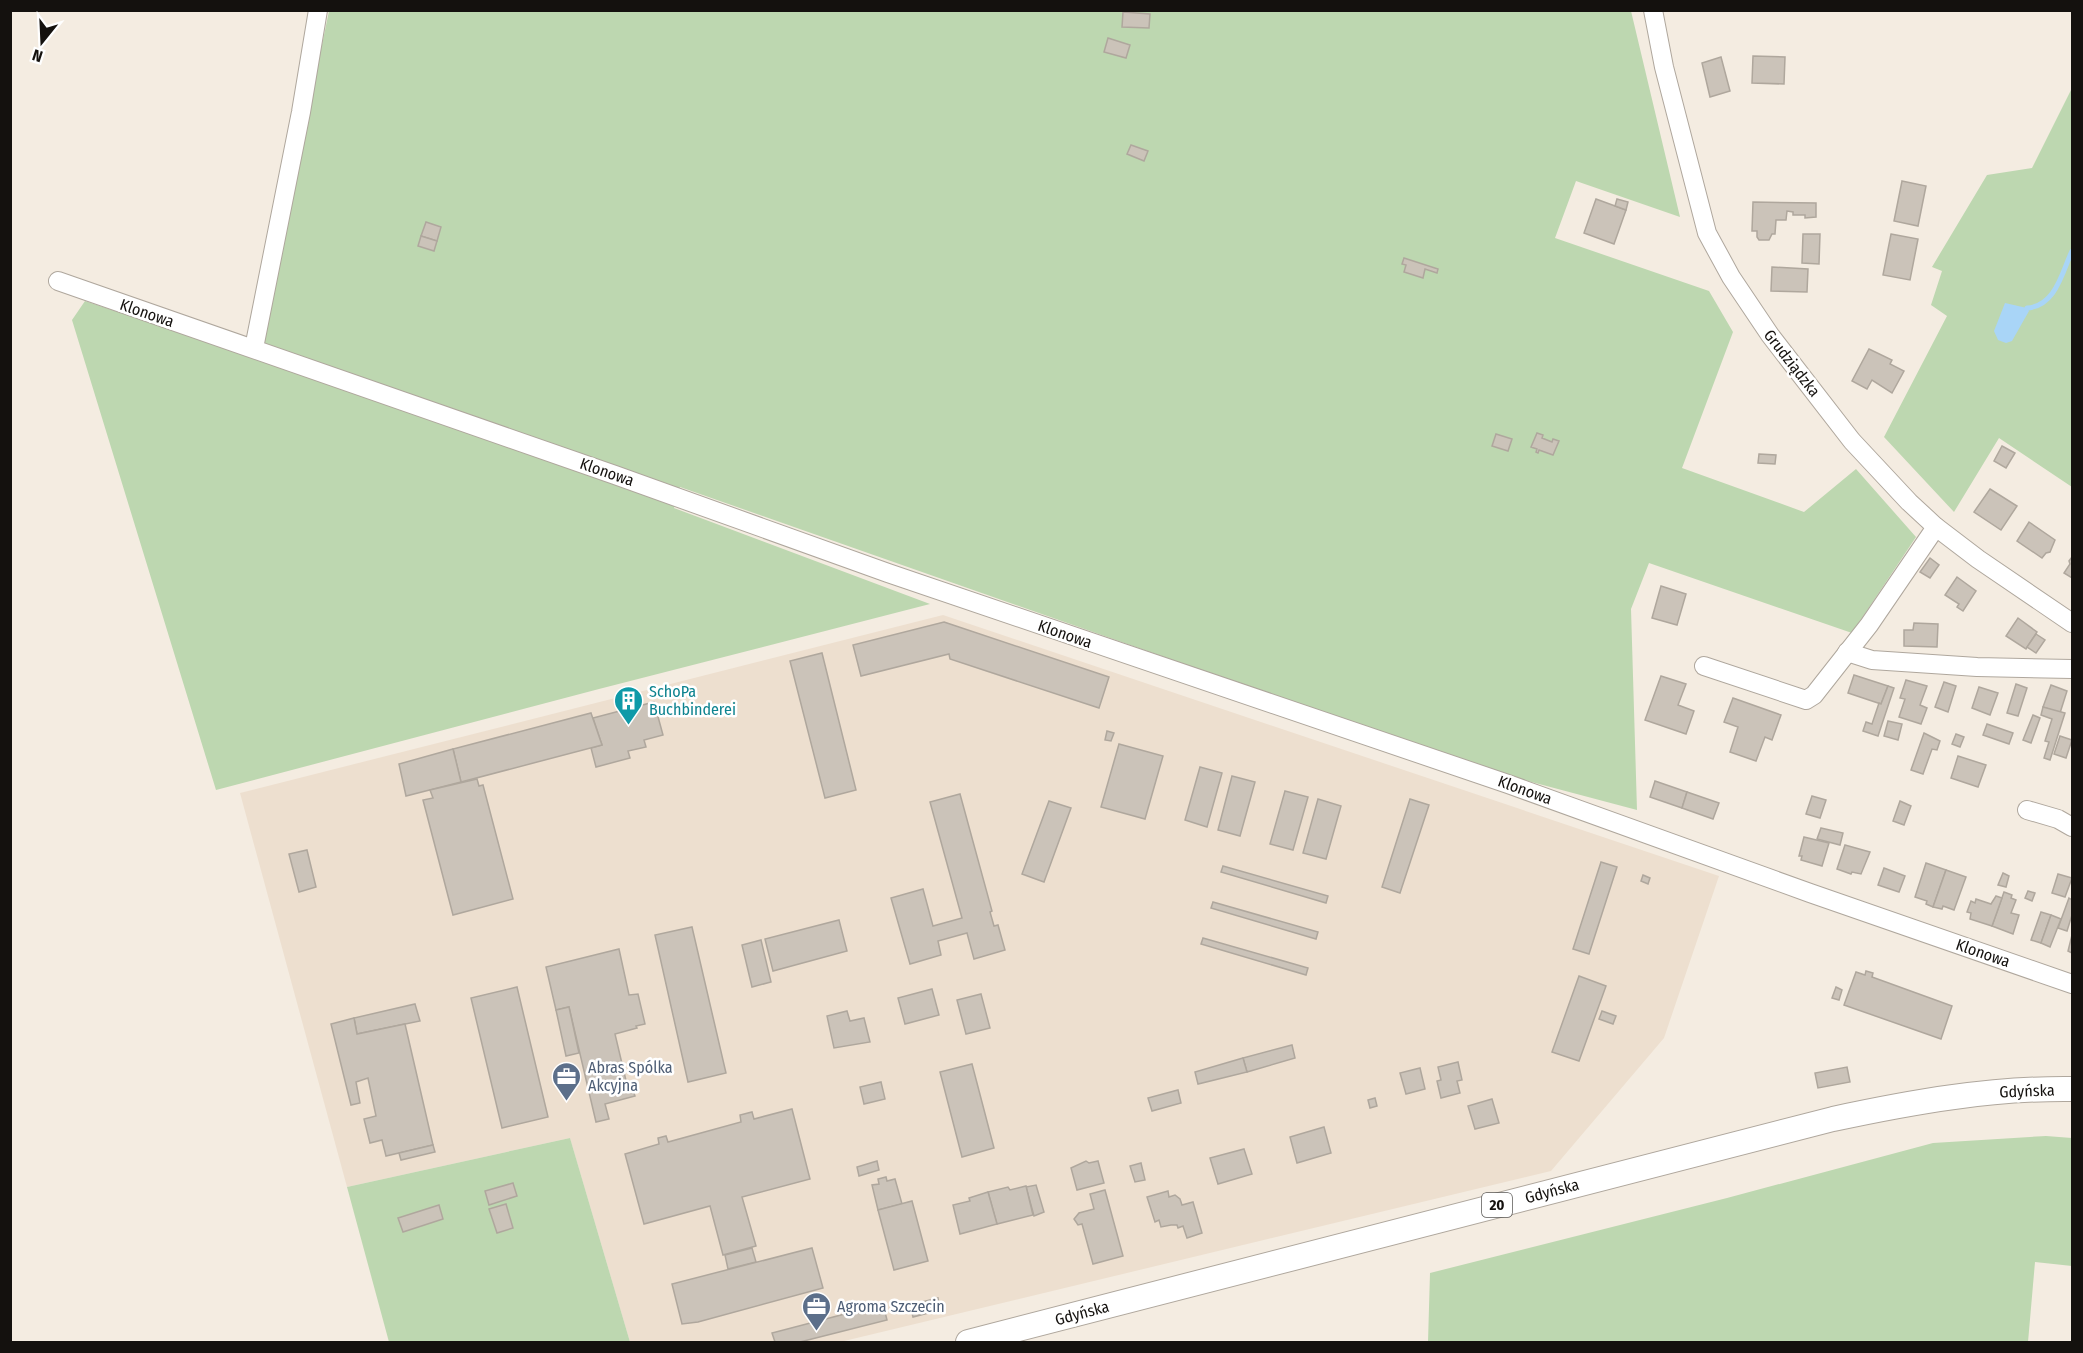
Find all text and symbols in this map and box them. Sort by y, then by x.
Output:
north arrow [12,12,72,72]
text: N [30,45,45,66]
street label: Klonowa [117,295,177,331]
street label: Grudziądzka [1759,326,1824,401]
street label: Klonowa [577,454,637,490]
street label: Klonowa [1035,616,1095,652]
place label: SchoPa Buchbinderei [649,682,736,719]
building icon: SchoPa Buchbinderei [612,684,644,726]
street label: Klonowa [1495,771,1555,809]
street label: Klonowa [1953,935,2013,971]
place label: Abras Spólka Akcyjna [588,1058,673,1095]
office icon: Abras Spólka Akcyjna [551,1060,583,1102]
street label: Gdyńska [1999,1081,2055,1101]
street label: Gdyńska [1523,1175,1581,1207]
road number: 20 [1482,1193,1512,1217]
office icon: Agroma Szczecin [800,1290,832,1332]
place label: Agroma Szczecin [837,1297,945,1316]
street label: Gdyńska [1053,1297,1111,1329]

